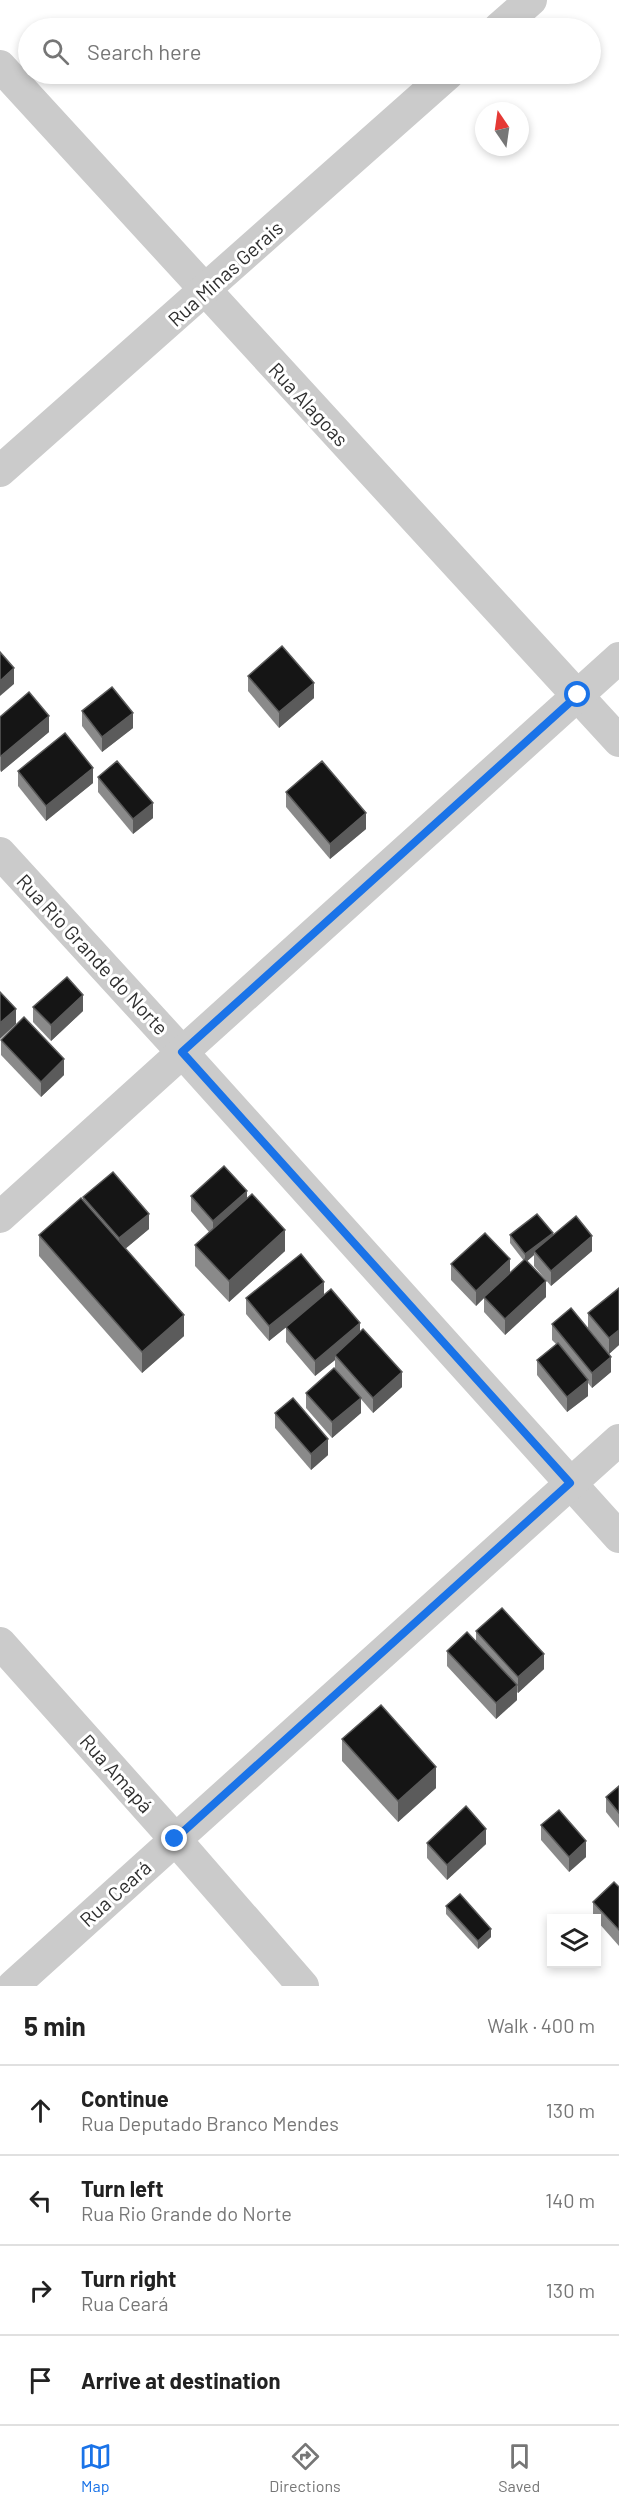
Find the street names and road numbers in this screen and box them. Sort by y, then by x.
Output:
street label: Rua Minas Gerais [163,215,287,331]
street label: Rua Alagoas [264,357,354,451]
street label: Rua Rio Grande do Norte [12,869,174,1039]
street label: Rua Amapá [76,1729,158,1817]
street label: Rua Ceará [74,1855,156,1931]

